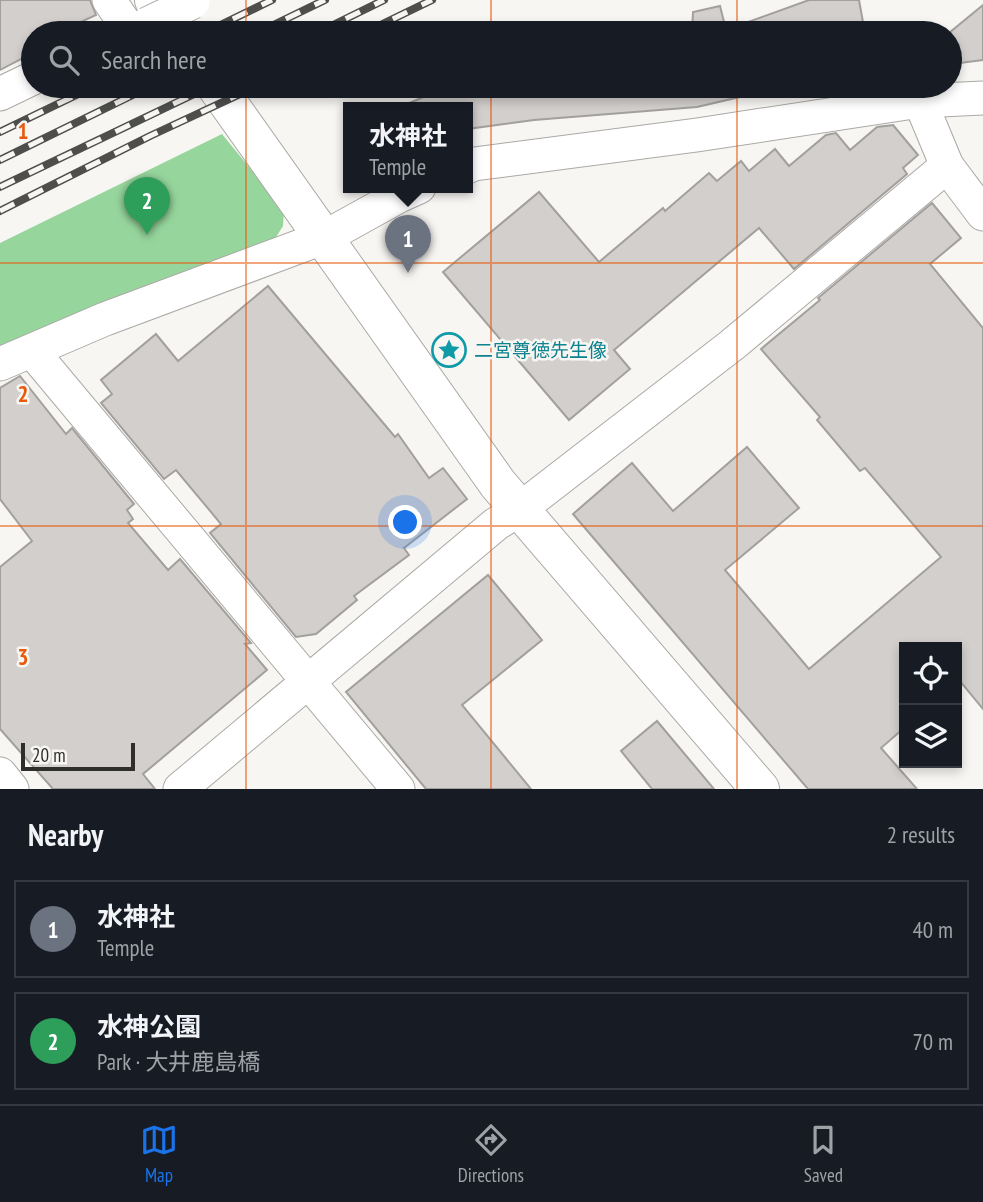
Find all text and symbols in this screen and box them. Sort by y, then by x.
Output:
search box [21,21,962,98]
icon: search [45,41,83,79]
text: Search here [101,43,207,76]
popup [343,102,473,193]
text: 1 [18,116,29,145]
text: 水神社 [369,119,447,152]
text: Temple [369,152,426,181]
pin: 2 [124,177,170,235]
pin: 1 [385,215,431,273]
place icon: 二宮尊徳先生像 [430,331,468,369]
place label: 二宮尊徳先生像 [474,338,607,362]
text: 2 [18,379,29,408]
your location [388,505,422,539]
text: 3 [18,642,29,671]
map controls [899,642,962,768]
button: locate [899,642,962,705]
button: layers [899,705,962,768]
scale bar [21,740,135,772]
text: 20 m [32,743,66,767]
text: Nearby [28,815,103,854]
text: 2 results [887,820,955,849]
text: 水神社 [97,900,175,933]
text: 1 [48,915,59,944]
text: 40 m [912,915,953,944]
text: Temple [97,933,154,962]
text: 水神公園 [97,1010,201,1043]
text: 2 [48,1027,59,1056]
text: 70 m [912,1027,953,1056]
text: Park · 大井鹿島橋 [97,1047,260,1076]
tab: Map [140,1121,178,1187]
tab: Directions [458,1121,524,1187]
tab: Saved [804,1121,843,1187]

